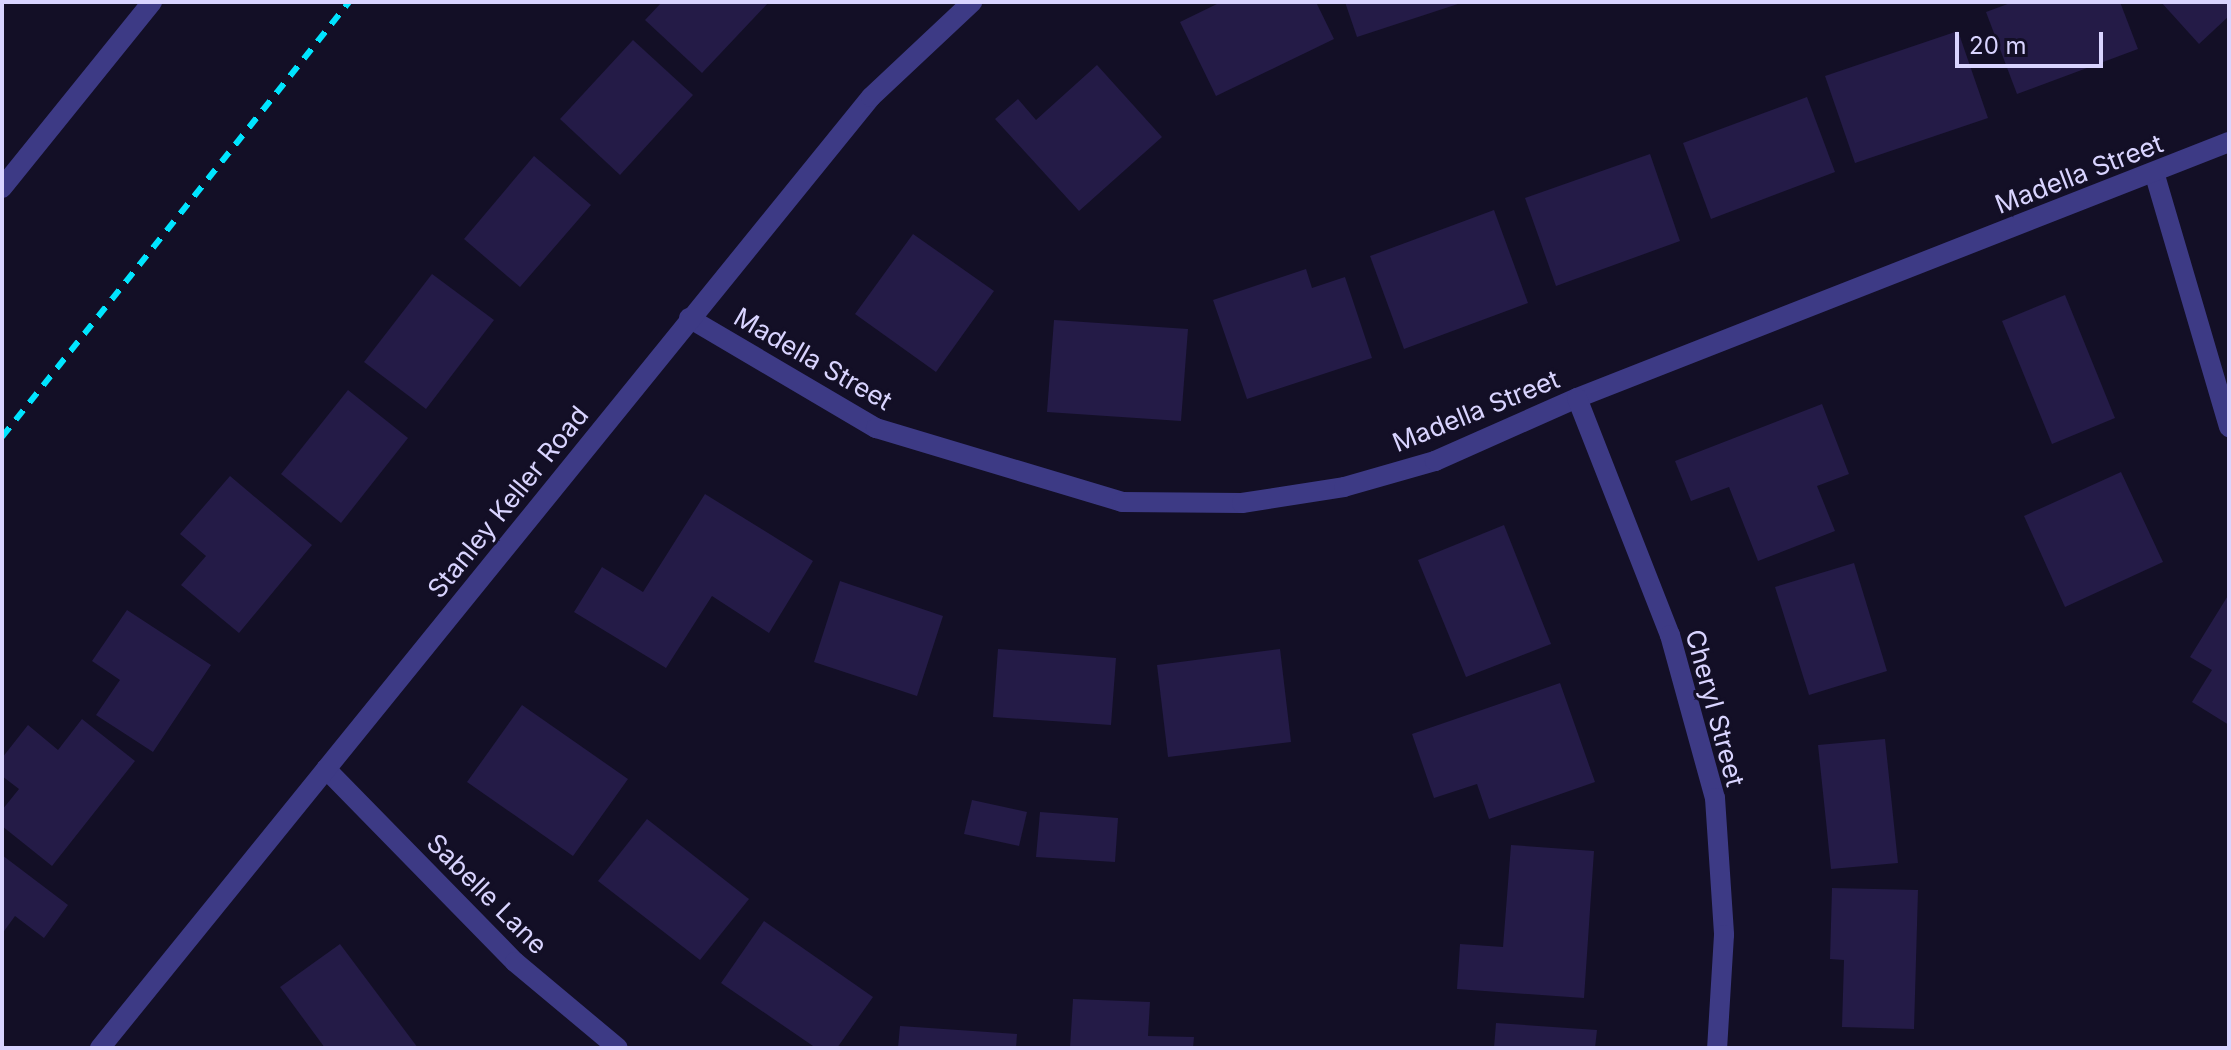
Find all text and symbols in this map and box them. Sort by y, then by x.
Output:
scale bar [1959,16,2107,66]
text: 20 m [1969,31,2027,60]
street label: Madella Street [1991,128,2167,220]
street label: Madella Street [729,301,897,417]
street label: Madella Street [1388,363,1564,459]
street label: Stanley Keller Road [421,400,595,604]
street label: Cheryl Street [1679,626,1751,790]
street label: Sabelle Lane [420,827,554,961]

